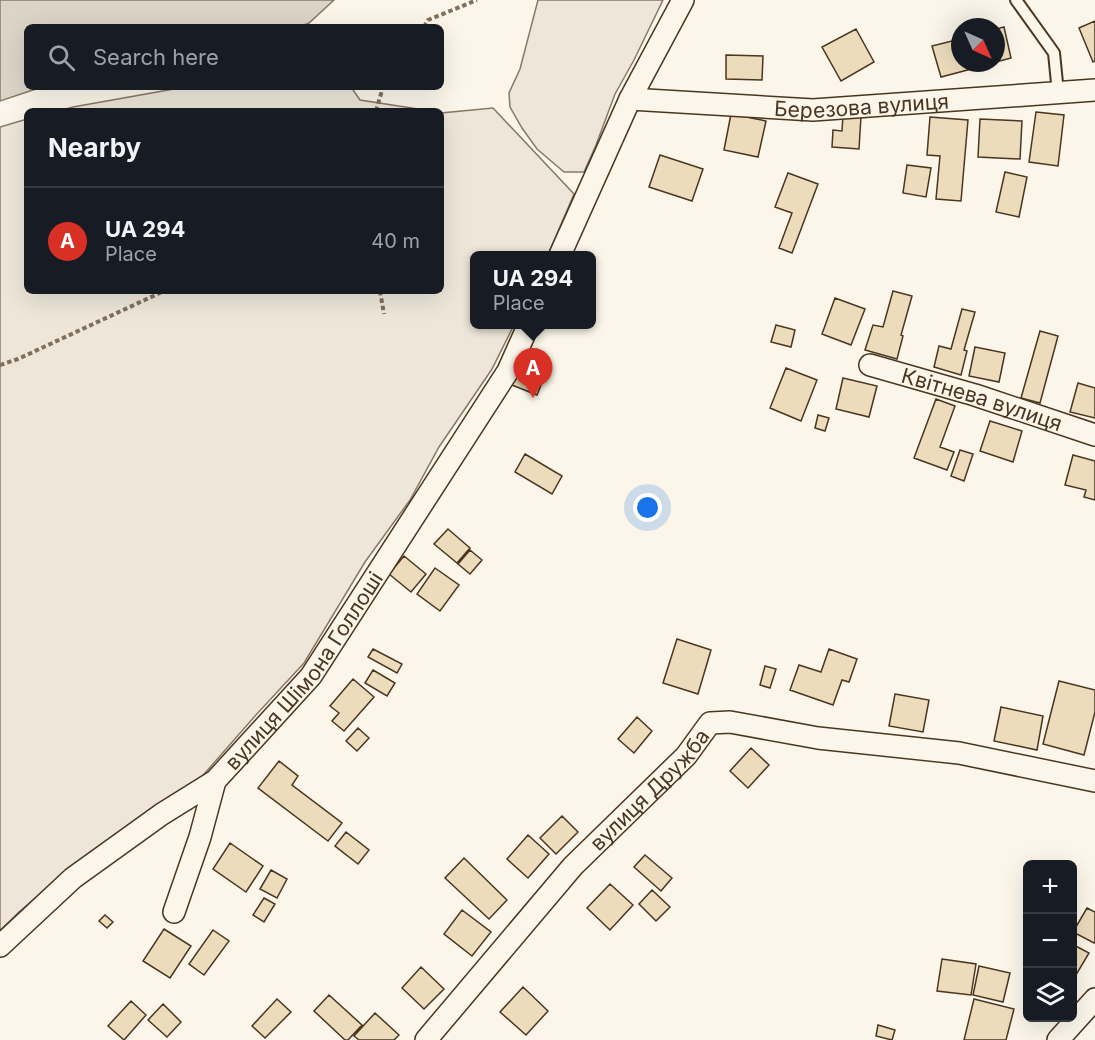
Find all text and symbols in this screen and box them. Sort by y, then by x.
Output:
north arrow [951,18,1005,72]
search box [24,24,444,90]
icon: search [45,41,78,74]
text: Search here [93,44,219,70]
street label: Березова вулиця [774,88,950,122]
text: Nearby [48,132,141,163]
text: UA 294 [105,216,185,242]
text: A [60,229,75,253]
text: 40 m [371,229,420,253]
text: Place [105,242,157,266]
popup [470,251,596,329]
text: UA 294 [493,265,573,291]
text: Place [493,291,545,315]
pin: A [514,348,552,398]
street label: Квітнева вулиця [899,362,1066,436]
your location [633,493,662,522]
street label: вулиця Шімона Голлоші [219,567,388,774]
street label: вулиця Дружба [584,724,714,855]
map controls [1023,860,1077,1022]
button: + [1023,860,1077,914]
button: − [1023,914,1077,968]
button: layers [1023,968,1077,1022]

